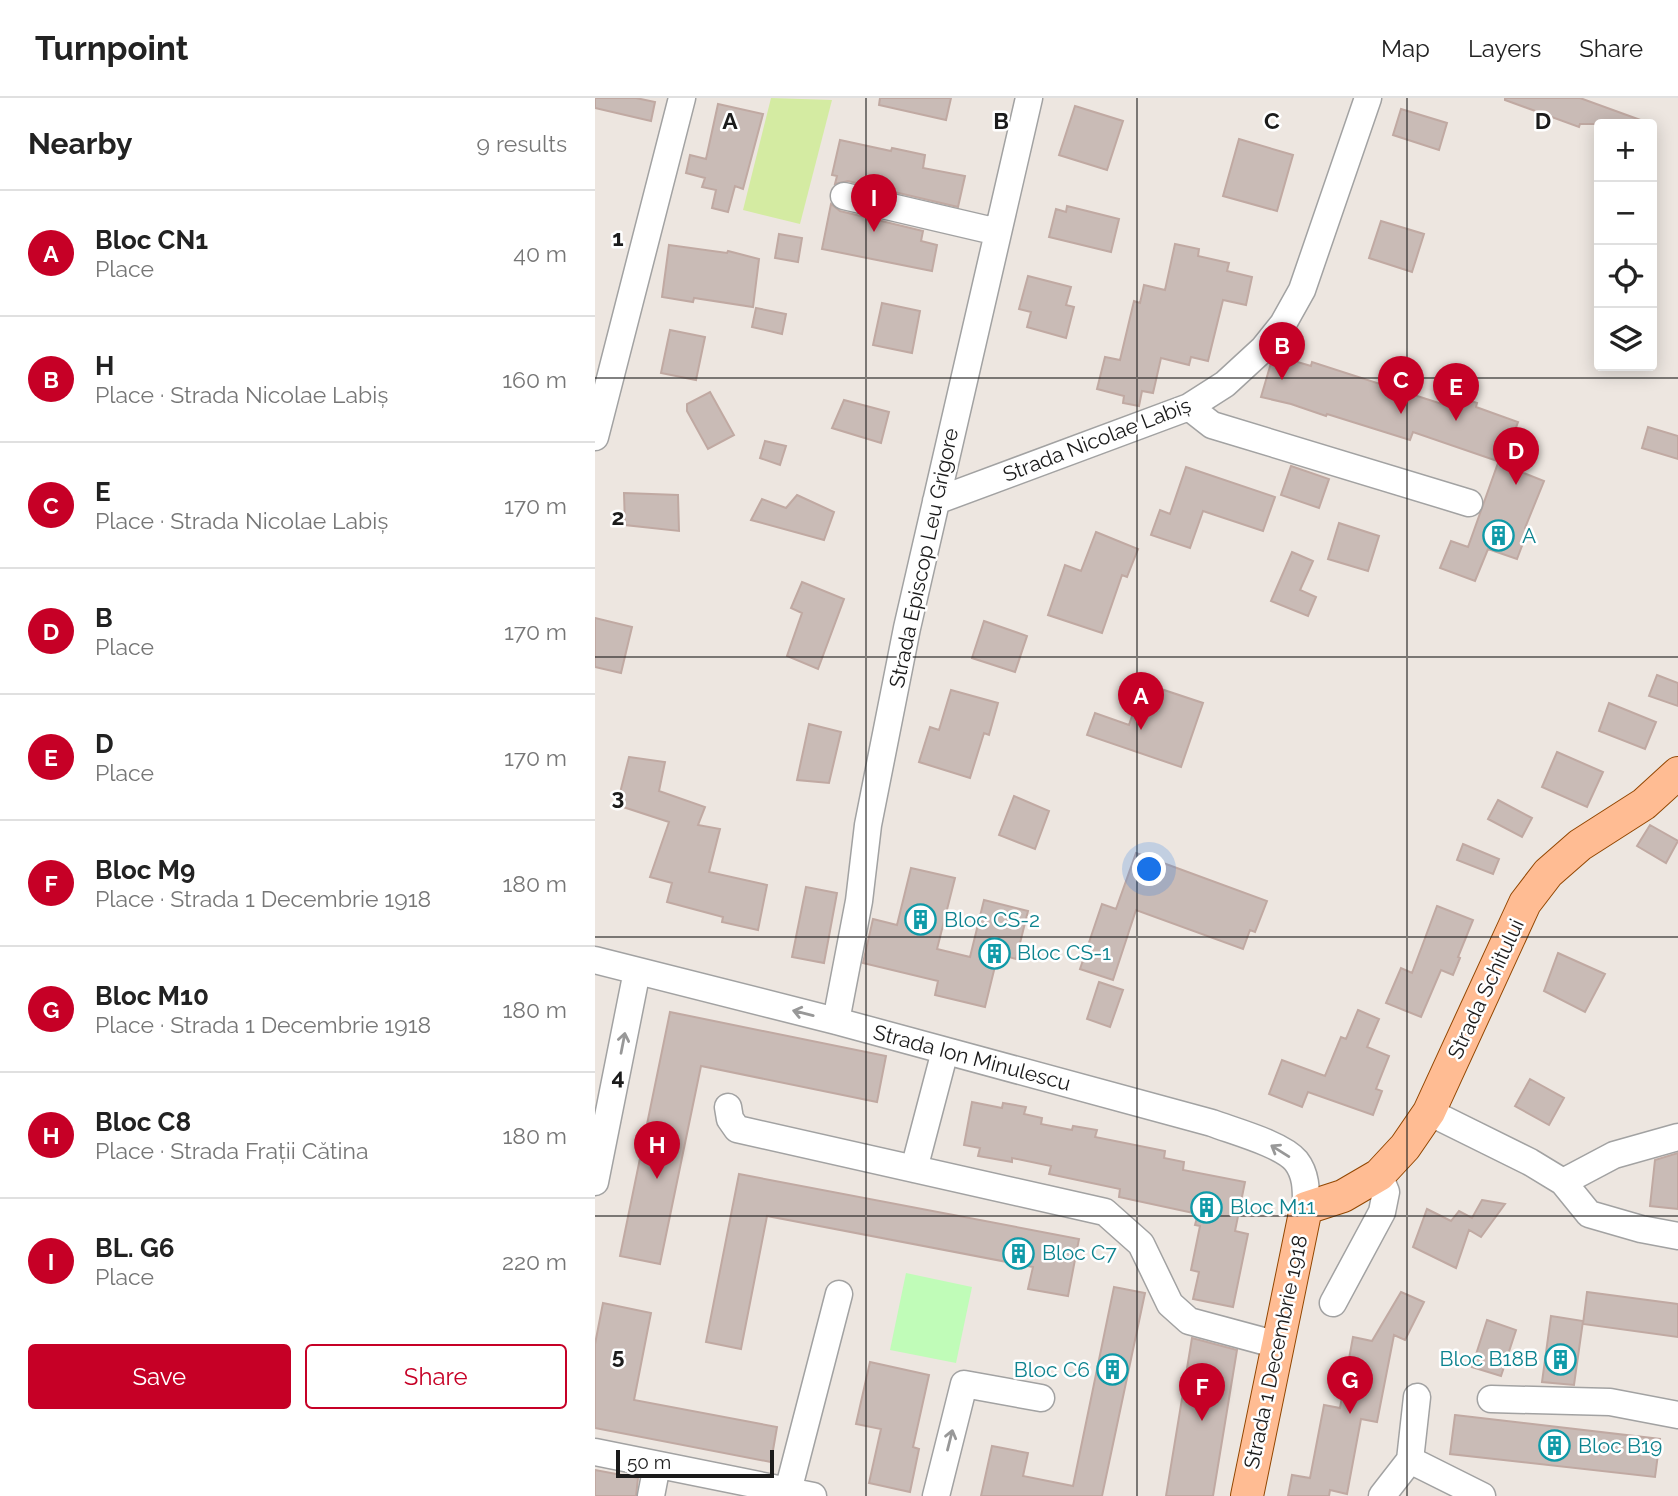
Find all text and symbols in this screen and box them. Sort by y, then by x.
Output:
text: Turnpoint [35,29,188,68]
text: Map [1381,34,1430,63]
text: Layers [1468,34,1541,63]
text: Share [1579,34,1643,63]
text: A [722,107,738,134]
text: B [993,107,1009,134]
text: C [1264,107,1280,134]
text: D [1535,107,1551,134]
map controls [1594,119,1657,371]
button: + [1594,119,1657,182]
text: Nearby [28,126,132,161]
text: 9 results [477,130,567,157]
pin: I [851,174,897,232]
button: − [1594,182,1657,245]
text: 1 [612,224,624,251]
text: Bloc CN1 [95,225,208,255]
text: A [43,240,59,267]
text: 40 m [513,240,567,267]
button: locate [1594,245,1657,308]
text: Place [95,255,154,282]
button: layers [1594,308,1657,371]
pin: B [1259,322,1305,380]
text: H [95,351,114,381]
pin: C [1378,356,1424,414]
pin: E [1433,363,1479,421]
text: B [43,366,59,393]
text: 160 m [502,366,567,393]
text: Place · Strada Nicolae Labiș [95,381,388,408]
street label: Strada Nicolae Labiș [999,392,1194,487]
street label: Strada Episcop Leu Grigore [884,426,963,690]
pin: D [1493,427,1539,485]
text: E [95,477,111,507]
text: C [43,492,59,519]
text: 170 m [504,492,567,519]
text: 2 [612,503,624,530]
text: Place · Strada Nicolae Labiș [95,507,388,534]
building icon: A [1482,519,1516,553]
place label: A [1522,523,1536,548]
text: B [95,603,113,633]
text: D [43,618,59,645]
text: 170 m [504,618,567,645]
text: Place [95,633,154,660]
pin: A [1118,672,1164,730]
text: D [95,729,114,759]
text: E [44,744,58,771]
text: 170 m [504,744,567,771]
text: Place [95,759,154,786]
text: 3 [612,783,624,810]
your location [1132,852,1166,886]
text: Bloc M9 [95,855,195,885]
text: F [44,870,58,897]
text: 180 m [502,870,567,897]
text: Place · Strada 1 Decembrie 1918 [95,885,431,912]
building icon: Bloc CS-2 [904,903,938,937]
place label: Bloc CS-2 [944,907,1040,932]
street label: Strada Schitului [1442,915,1529,1063]
building icon: Bloc CS-1 [977,936,1011,970]
place label: Bloc CS-1 [1017,940,1111,965]
text: Bloc M10 [95,981,209,1011]
text: G [43,996,59,1023]
text: 180 m [502,996,567,1023]
one-way arrow [792,1006,815,1019]
text: Place · Strada 1 Decembrie 1918 [95,1011,431,1038]
street label: Strada Ion Minulescu [871,1019,1074,1096]
one-way arrow [616,1032,630,1055]
text: 4 [611,1063,625,1090]
text: Bloc C8 [95,1107,191,1137]
pin: H [634,1121,680,1179]
text: H [42,1122,60,1149]
text: 180 m [502,1122,567,1149]
text: Place · Strada Frații Cătina [95,1137,369,1164]
one-way arrow [1270,1143,1290,1157]
building icon: Bloc M11 [1190,1190,1224,1224]
place label: Bloc M11 [1230,1194,1315,1219]
text: BL. G6 [95,1233,175,1263]
street label: Strada 1 Decembrie 1918 [1239,1233,1313,1471]
building icon: Bloc C7 [1002,1236,1036,1270]
place label: Bloc C7 [1042,1240,1117,1265]
text: I [48,1248,54,1275]
text: 220 m [502,1248,567,1275]
text: Place [95,1263,154,1290]
text: 5 [612,1342,625,1369]
building icon: Bloc B18B [1544,1342,1578,1376]
button: Save [28,1344,291,1409]
button: Share [305,1344,567,1409]
place label: Bloc B18B [1440,1346,1538,1371]
building icon: Bloc C6 [1096,1353,1130,1387]
pin: G [1327,1356,1373,1414]
place label: Bloc C6 [1014,1357,1090,1382]
pin: F [1179,1363,1225,1421]
one-way arrow [944,1429,957,1452]
building icon: Bloc B19 [1538,1429,1572,1463]
place label: Bloc B19 [1578,1433,1662,1458]
scale bar [616,1447,773,1479]
text: 50 m [627,1451,671,1473]

